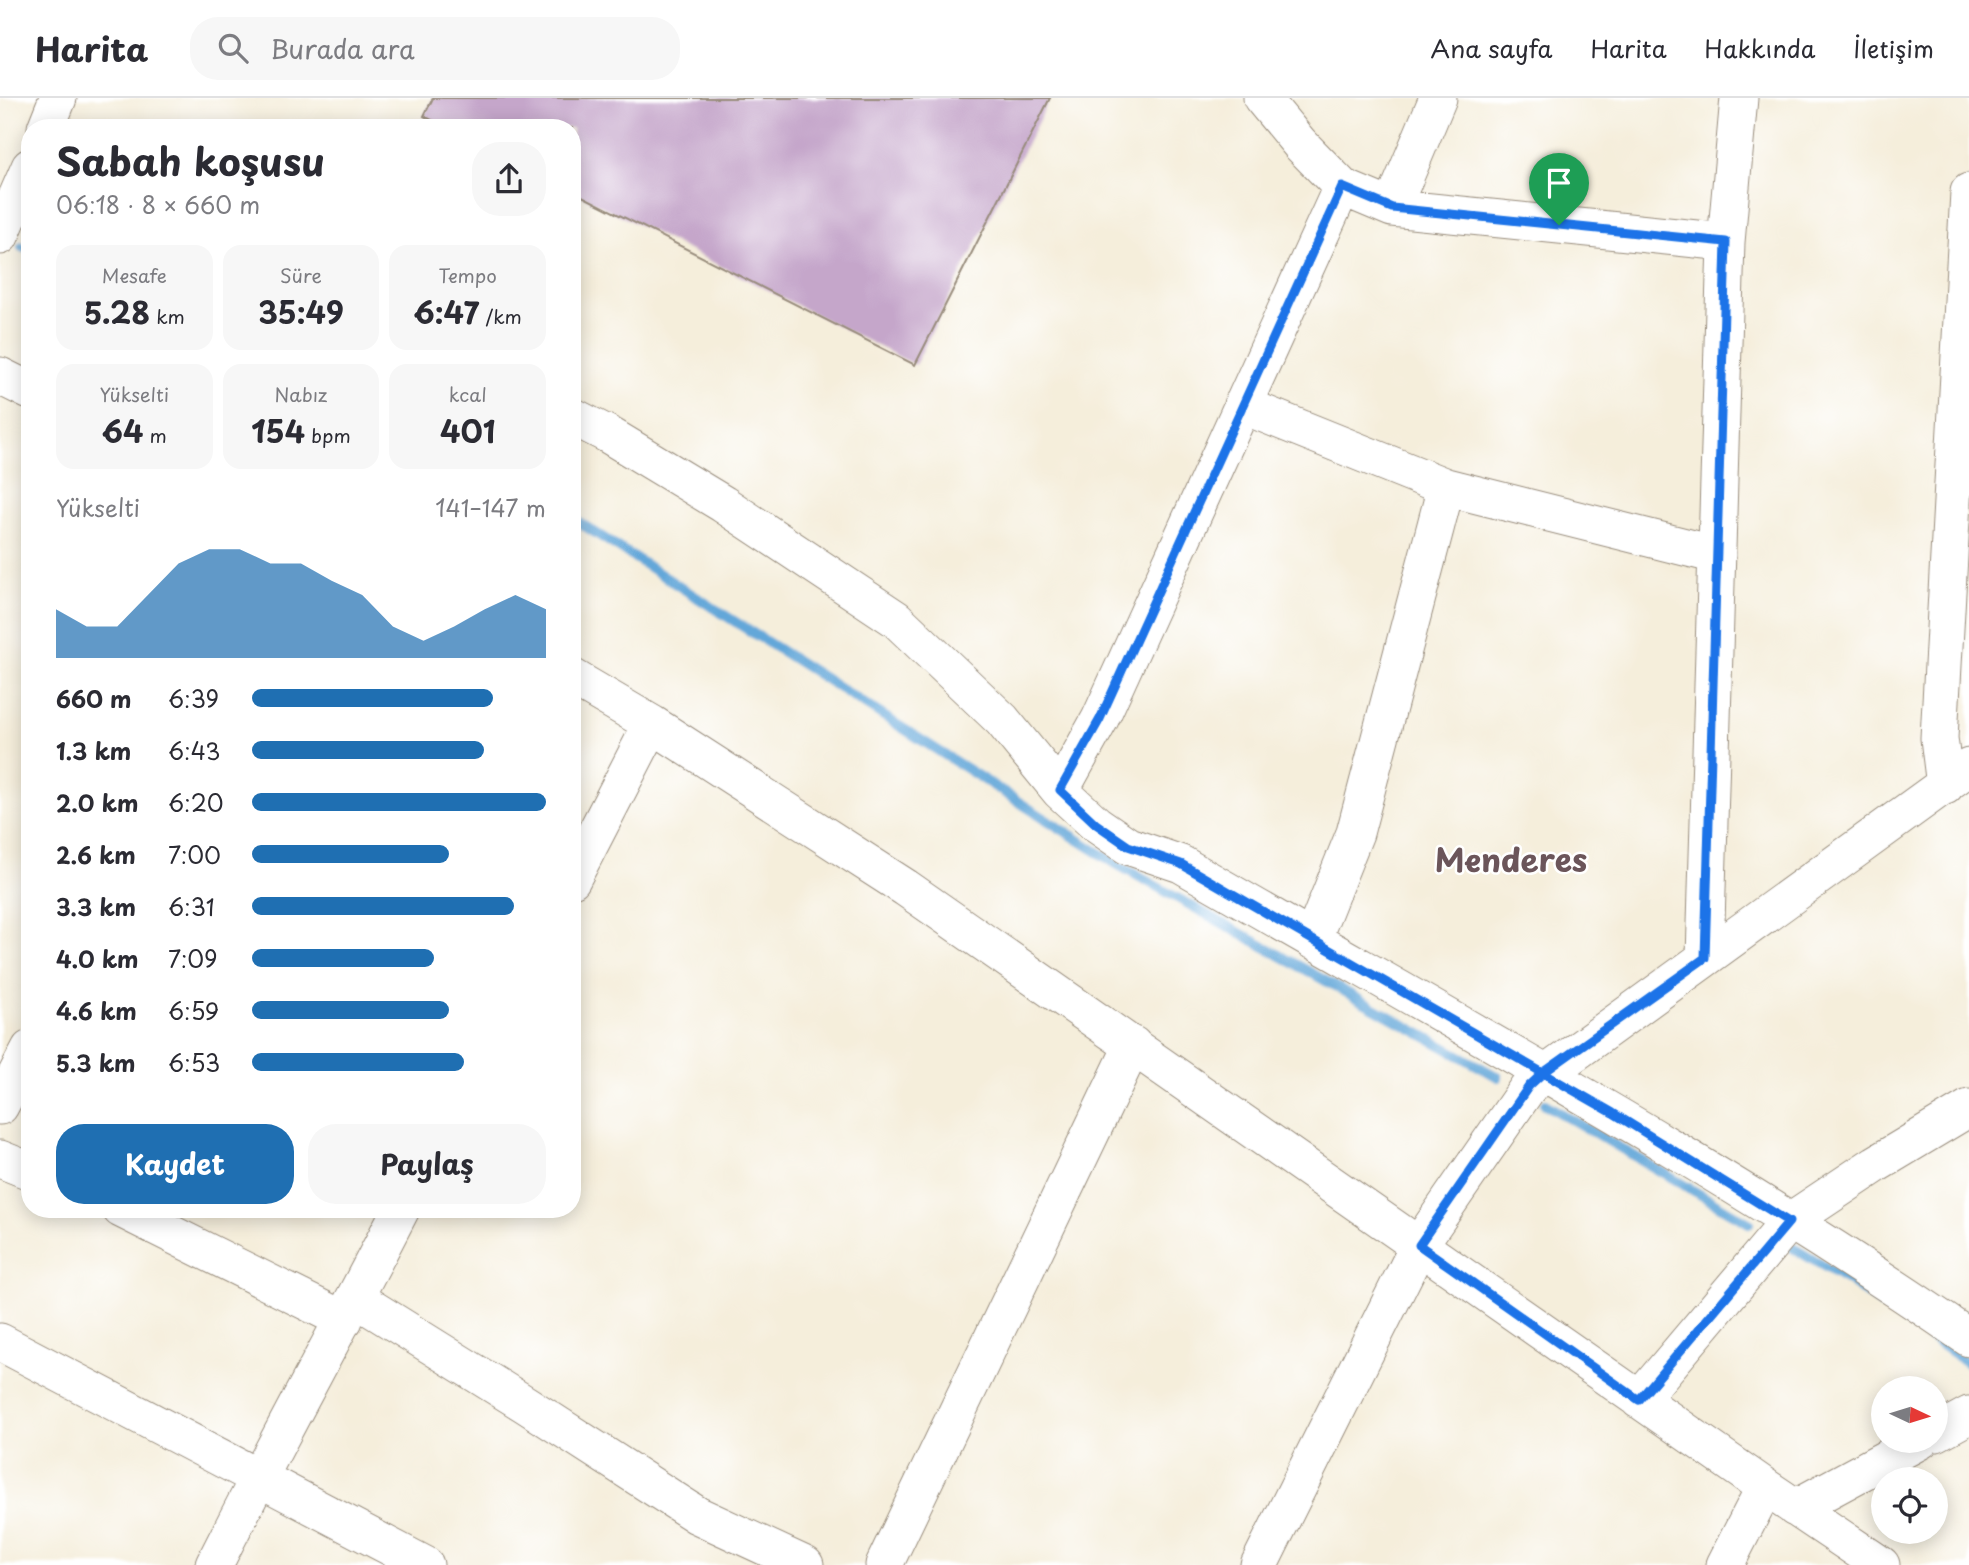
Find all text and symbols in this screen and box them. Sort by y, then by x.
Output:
search box [190,17,680,80]
text: Harita [35,23,148,73]
icon: search [214,29,252,67]
text: Burada ara [270,29,415,68]
text: Ana sayfa [1431,30,1552,66]
text: Harita [1590,30,1667,66]
text: Hakkında [1705,30,1815,66]
text: İletişim [1853,30,1934,66]
text: Sabah koşusu [56,132,325,189]
button: share [472,142,546,216]
pin [1529,153,1589,225]
icon: arrive [1540,164,1578,202]
text: 06:18 · 8 × 660 m [56,187,260,222]
text: Mesafe [102,261,167,289]
text: Süre [280,261,322,289]
text: Tempo [439,261,497,289]
text: 5.28 [84,289,150,334]
text: 35:49 [258,289,344,334]
text: 6:47 [414,289,479,334]
text: km [150,302,185,330]
text: /km [479,302,522,330]
text: Yükselti [100,380,169,408]
text: Nabız [274,380,327,408]
text: kcal [449,380,487,408]
text: 64 [102,408,143,453]
text: 154 [251,408,305,453]
text: 401 [440,408,495,453]
text: m [143,421,167,449]
text: bpm [305,421,351,449]
text: Yükselti [56,490,140,525]
text: 141–147 m [435,490,546,525]
text: 660 m [56,681,132,716]
text: 6:39 [168,681,219,716]
text: 1.3 km [56,733,131,768]
text: 6:43 [168,733,221,768]
text: 2.0 km [56,785,138,820]
text: 6:20 [168,785,224,820]
district label: Menderes [1435,835,1587,883]
text: 2.6 km [56,837,136,872]
text: 7:00 [168,837,221,872]
text: 3.3 km [56,889,136,924]
text: 6:31 [168,889,215,924]
text: 4.0 km [56,941,139,976]
text: 7:09 [168,941,218,976]
text: 4.6 km [56,993,137,1028]
text: 6:59 [168,993,219,1028]
text: 5.3 km [56,1045,136,1080]
text: 6:53 [168,1045,220,1080]
button: Kaydet [56,1124,294,1204]
button: Paylaş [308,1124,546,1204]
north arrow [1871,1376,1948,1452]
map controls [1871,1376,1948,1544]
button: locate [1871,1467,1948,1544]

